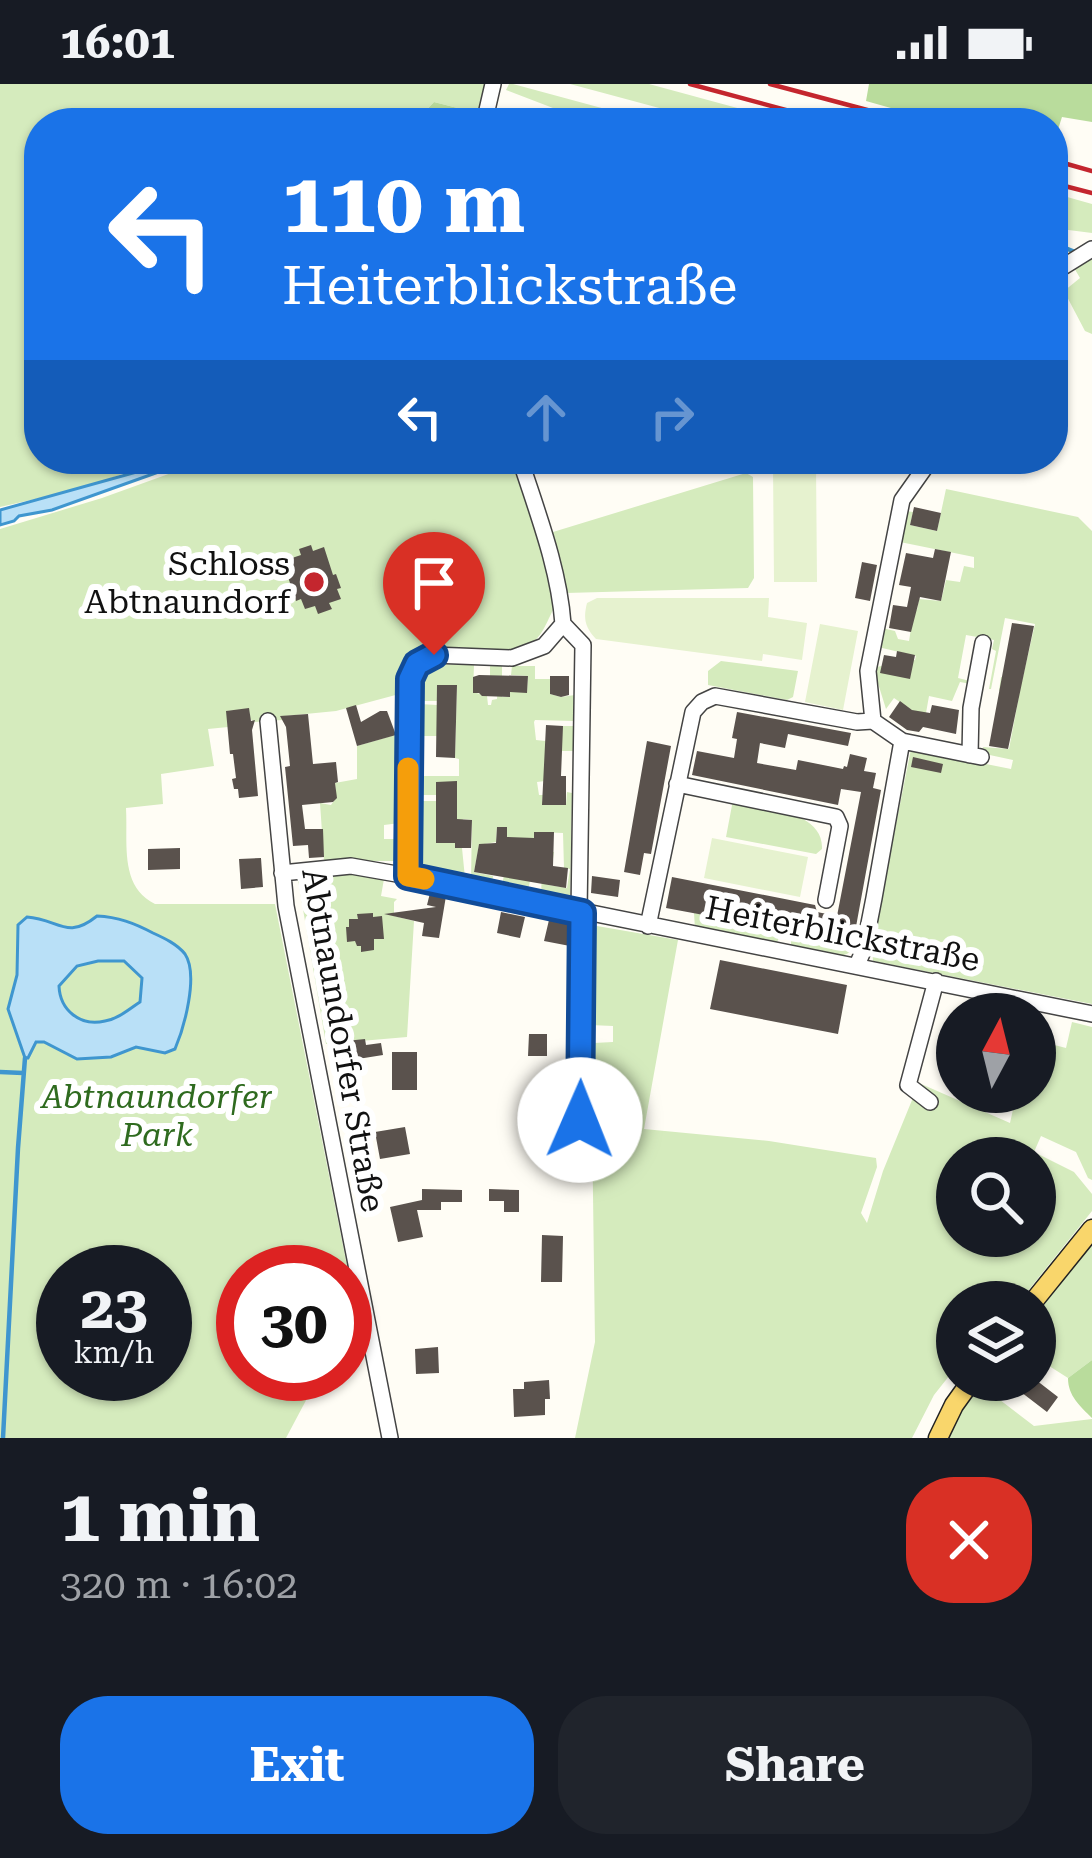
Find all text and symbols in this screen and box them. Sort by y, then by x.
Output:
text: 16:01 [60,16,175,69]
text: 110 m [282,154,525,252]
icon: left [84,156,240,312]
text: Heiterblickstraße [282,254,737,317]
icon: left [387,384,453,450]
icon: ahead [513,384,579,450]
icon: right [639,384,705,450]
pin [383,532,485,655]
place label: Schloss Abtnaundorf [84,544,291,621]
icon: arrive [401,550,467,616]
marker: Schloss Abtnaundorf [301,569,327,595]
street label: Abtnaundorfer Straße [294,865,393,1215]
street label: Heiterblickstraße [703,888,983,979]
north arrow [936,993,1056,1113]
map controls [936,993,1056,1401]
position arrow [517,1057,643,1183]
park label: Abtnaundorfer Park [40,1077,273,1154]
button: search [936,1137,1056,1257]
speed limit sign: 30 [216,1245,372,1401]
text: 23 [80,1272,148,1343]
button: layers [936,1281,1056,1401]
text: km/h [74,1335,154,1370]
text: 1 min [60,1474,260,1559]
button: close [906,1477,1032,1603]
text: 320 m · 16:02 [60,1562,298,1608]
button: Exit [60,1696,534,1834]
button: Share [558,1696,1032,1834]

